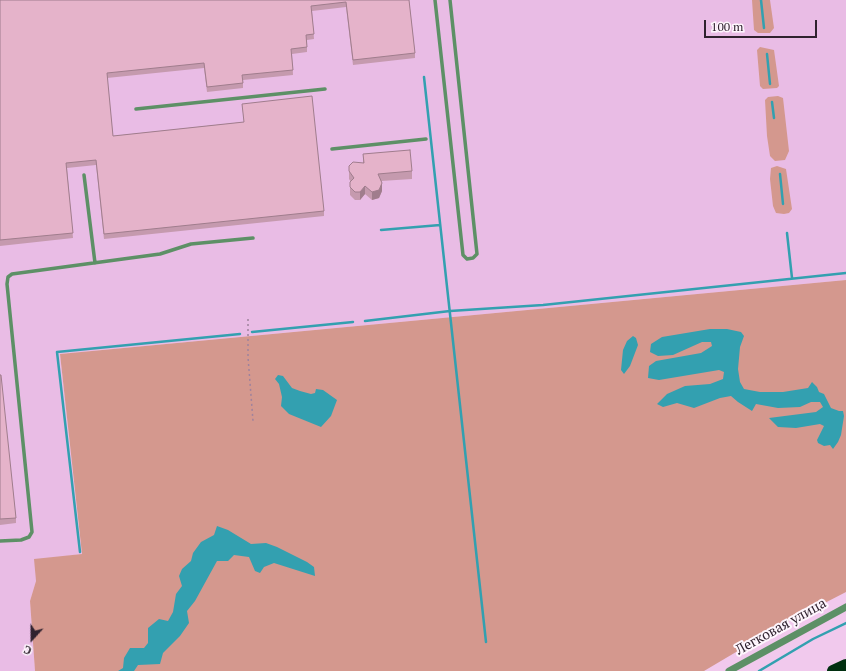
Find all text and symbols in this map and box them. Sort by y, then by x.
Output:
scale bar [706,12,819,38]
text: 100 m [711,19,743,34]
street label: Легковая улица [733,595,829,659]
north arrow [12,619,52,659]
text: С [22,642,34,658]

